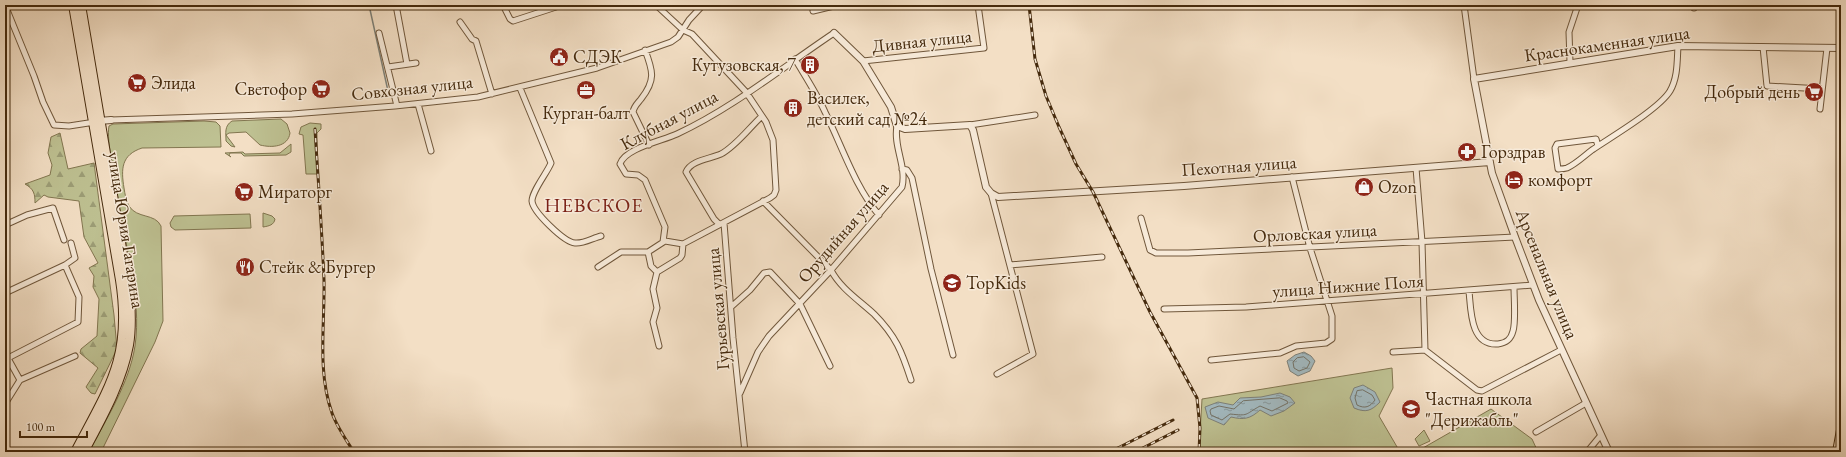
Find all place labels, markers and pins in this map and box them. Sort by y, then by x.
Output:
place label: СДЭК [573,45,622,68]
public building icon: СДЭК [548,46,570,68]
place label: Кутузовская, 7 [692,53,796,76]
building icon: Кутузовская, 7 [799,54,821,76]
place label: Элида [151,71,197,94]
supermarket icon: Элида [126,72,148,94]
place label: Светофор [234,77,307,100]
supermarket icon: Светофор [310,78,332,100]
office icon: Курган-балт [575,79,597,101]
place label: Добрый день [1705,80,1800,103]
supermarket icon: Добрый день [1803,81,1825,103]
place label: Василек, детский сад №24 [807,86,927,130]
building icon: Василек, детский сад №24 [782,97,804,119]
place label: Курган-балт [542,101,630,124]
place label: Горздрав [1481,140,1546,163]
pharmacy icon: Горздрав [1456,141,1478,163]
place label: комфорт [1528,168,1593,191]
hotel icon: комфорт [1503,169,1525,191]
place label: Ozon [1378,175,1417,198]
shop icon: Ozon [1353,176,1375,198]
place label: Мираторг [258,180,333,203]
supermarket icon: Мираторг [233,181,255,203]
place label: Стейк & Бургер [259,255,376,278]
restaurant icon: Стейк & Бургер [234,256,256,278]
place label: TopKids [966,271,1026,294]
school or university icon: TopKids [941,272,963,294]
place label: Частная школа "Дерижабль" [1425,387,1533,431]
school or university icon: Частная школа "Дерижабль" [1400,398,1422,420]

